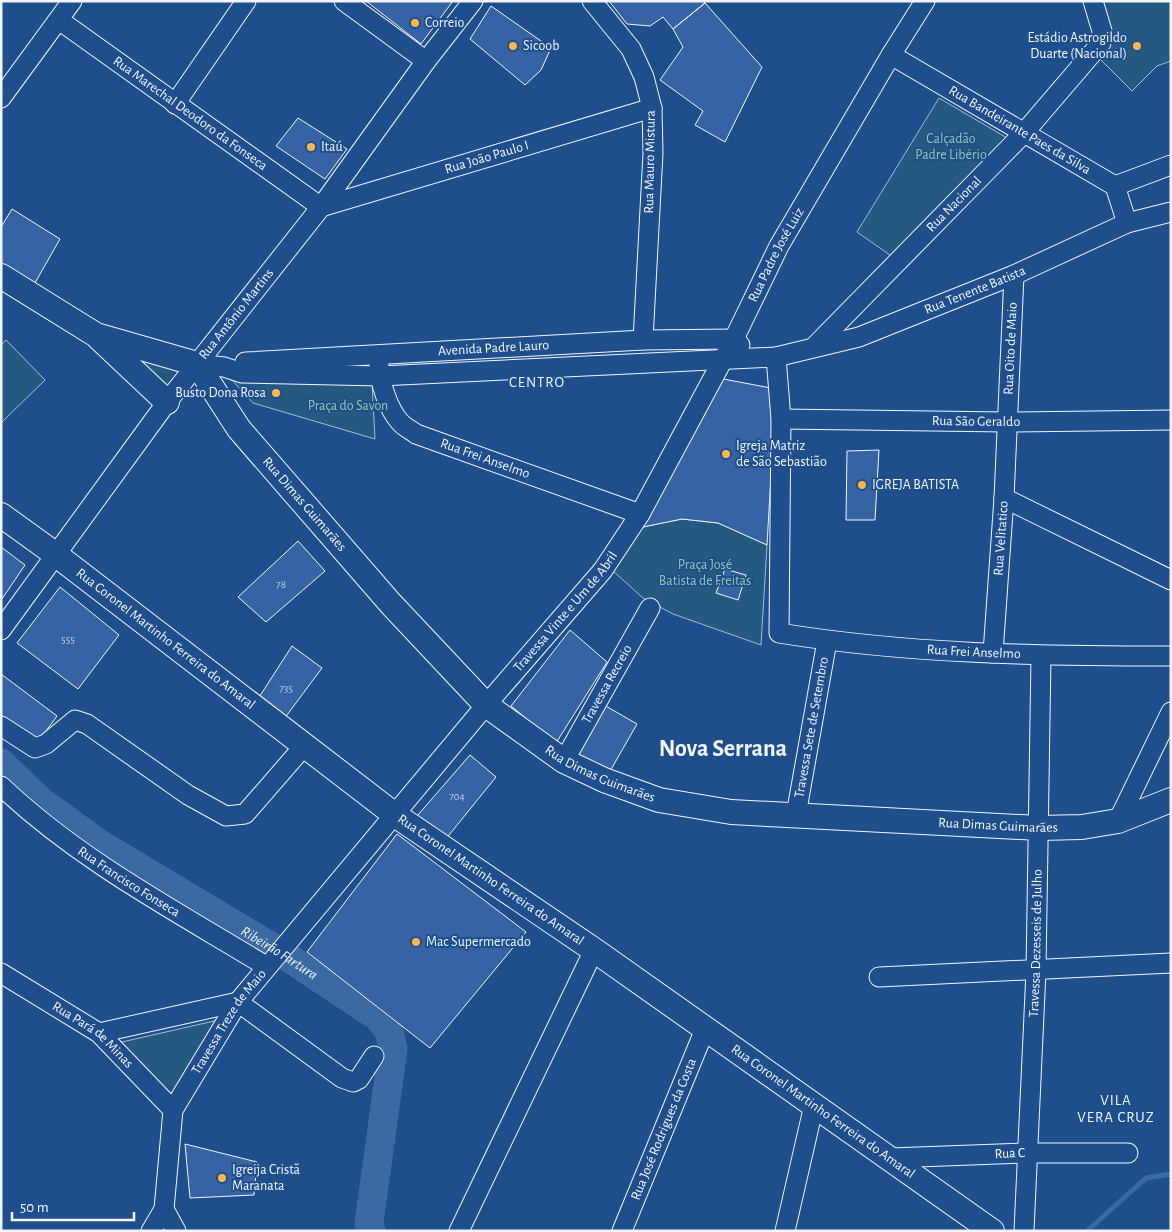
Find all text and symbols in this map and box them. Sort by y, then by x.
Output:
place label: Correio [425,16,465,30]
marker: Correio [409,17,421,29]
place label: Estádio Astrogildo Duarte (Nacional) [1027,31,1127,61]
place label: Sicoob [523,39,559,53]
marker: Sicoob [507,40,519,52]
marker: Estádio Astrogildo Duarte (Nacional) [1131,40,1143,52]
street label: Rua Marechal Deodoro da Fonseca [110,54,270,173]
street label: Rua Bandeirante Paes da Silva [946,83,1093,177]
street label: Rua Mauro Mistura [642,110,658,214]
park label: Calçadão Padre Libério [915,132,987,162]
street label: Rua João Paulo I [443,138,531,177]
place label: Itaú [321,140,343,154]
marker: Itaú [305,141,317,153]
street label: Rua Nacional [924,174,984,235]
street label: Rua Padre José Luiz [746,205,807,304]
street label: Rua Tenente Batista [922,263,1028,317]
street label: Rua Antônio Martins [196,266,276,362]
street label: Rua Oito de Maio [1002,302,1020,395]
street label: Avenida Padre Lauro [438,338,550,358]
district label: CENTRO [509,375,565,390]
place label: Busto Dona Rosa [175,386,267,400]
marker: Busto Dona Rosa [270,387,282,399]
park label: Praça do Savon [308,399,388,413]
street label: Rua São Geraldo [932,414,1020,429]
street label: Rua Frei Anselmo [438,436,532,481]
place label: Igreja Matriz de São Sebastião [736,439,827,469]
marker: Igreja Matriz de São Sebastião [720,448,732,460]
street label: Rua Dimas Guimarães [260,454,349,554]
place label: IGREJA BATISTA [872,478,959,492]
marker: IGREJA BATISTA [856,479,868,491]
street label: Rua Velitatico [992,500,1011,576]
street label: Travessa Vinte e Um de Abril [511,549,620,675]
park label: Praça José Batista de Freitas [659,558,751,588]
street label: Rua Coronel Martinho Ferreira do Amaral [73,566,258,712]
house number: 78 [276,579,286,590]
house number: 555 [61,634,75,645]
street label: Travessa Recreio [579,642,635,726]
street label: Rua Frei Anselmo [926,643,1021,661]
street label: Travessa Sete de Setembro [792,656,831,799]
house number: 735 [279,683,293,694]
district label: Nova Serrana [659,737,787,761]
street label: Rua Dimas Guimarães [542,743,657,805]
house number: 704 [449,791,465,802]
street label: Rua Coronel Martinho Ferreira do Amaral [395,812,586,948]
street label: Rua Dimas Guimarães [938,816,1058,835]
street label: Rua Francisco Fonseca [75,844,183,920]
street label: Travessa Dezesseis de Julho [1027,869,1045,1018]
water label: Ribeirão Fartura [239,923,320,982]
place label: Mac Supermercado [426,935,531,949]
marker: Mac Supermercado [410,936,422,948]
street label: Travessa Treze de Maio [189,967,269,1077]
street label: Rua Pará de Minas [50,999,136,1071]
street label: Rua Coronel Martinho Ferreira do Amaral [728,1042,918,1181]
street label: Rua José Rodrigues da Costa [629,1056,699,1202]
district label: VILA VERA CRUZ [1077,1093,1155,1125]
street label: Rua C [994,1146,1026,1161]
place label: Igreija Cristã Maranata [232,1163,301,1193]
marker: Igreija Cristã Maranata [216,1172,228,1184]
scale bar [12,1190,135,1222]
text: 50 m [20,1200,49,1215]

